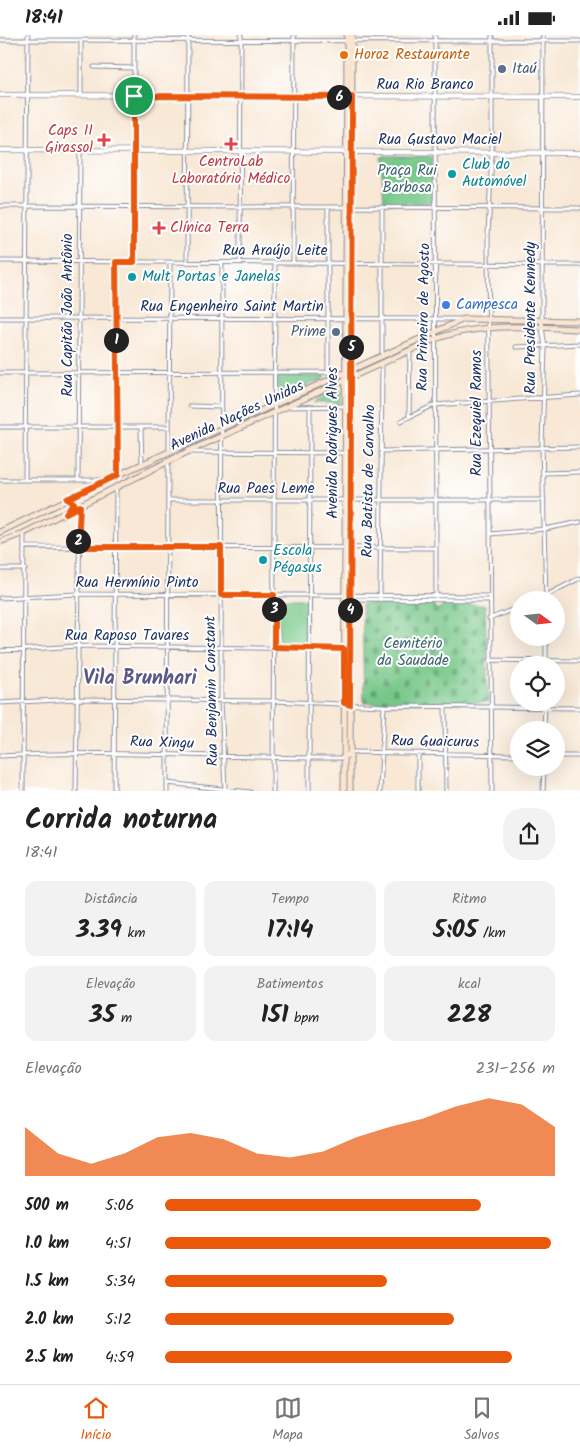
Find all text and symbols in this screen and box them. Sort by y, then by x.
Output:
text: 18:41 [25,3,63,33]
place label: Horoz Restaurante [354,43,470,67]
marker: Horoz Restaurante [338,49,350,61]
place label: Itaú [512,57,537,81]
marker: Itaú [496,63,508,75]
street label: Rua Rio Branco [376,73,474,97]
pin [113,75,155,117]
icon: arrive [120,82,148,110]
pin: 6 [326,85,352,109]
text: 6 [336,86,343,108]
place label: Caps II Girassol [45,119,93,160]
street label: Rua Gustavo Maciel [378,128,502,152]
marker: Caps II Girassol [97,133,111,147]
marker: CentroLab Laboratório Médico [224,137,238,151]
place label: CentroLab Laboratório Médico [172,150,291,191]
place label: Club do Automóvel [462,153,527,194]
park label: Praça Rui Barbosa [377,159,438,200]
marker: Club do Automóvel [446,168,458,180]
place label: Clínica Terra [170,216,249,240]
marker: Clínica Terra [152,221,166,235]
street label: Rua Capitão João Antônio [56,233,80,397]
street label: Rua Araújo Leite [222,239,328,263]
street label: Rua Presidente Kennedy [519,241,543,394]
street label: Rua Primeiro de Agosto [411,243,437,391]
place label: Mult Portas e Janelas [142,265,281,289]
marker: Mult Portas e Janelas [126,271,138,283]
place label: Campesca [456,293,518,317]
street label: Rua Engenheiro Saint Martin [140,295,324,319]
marker: Campesca [440,299,452,311]
place label: Prime [291,320,326,344]
marker: Prime [330,326,342,338]
pin: 1 [104,327,128,353]
text: 1 [114,329,119,351]
pin: 5 [338,335,364,359]
text: 5 [348,336,355,358]
street label: Rua Ezequiel Ramos [465,349,489,476]
street label: Avenida Rodrigues Alves [321,367,345,519]
street label: Avenida Nações Unidas [166,374,309,458]
street label: Rua Batista de Carvalho [356,404,382,558]
street label: Rua Paes Leme [218,477,315,501]
pin: 2 [66,529,90,553]
text: 2 [74,530,83,552]
place label: Escola Pégasus [273,539,322,580]
marker: Escola Pégasus [257,554,269,566]
street label: Rua Hermínio Pinto [76,571,199,595]
north arrow [510,591,565,646]
map controls [510,591,565,776]
pin: 3 [262,597,286,621]
pin: 4 [338,597,362,623]
text: 3 [271,598,278,620]
text: 4 [347,599,354,621]
street label: Rua Benjamin Constant [199,615,225,766]
street label: Rua Raposo Tavares [65,624,190,648]
park label: Cemitério da Saudade [377,632,449,673]
button: locate [510,656,565,711]
district label: Vila Brunhari [83,663,198,695]
button: layers [510,721,565,776]
street label: Rua Guaicurus [391,729,480,755]
street label: Rua Xingu [129,730,195,756]
text: Corrida noturna [25,798,217,843]
button: share [503,808,555,860]
text: 18:41 [25,840,57,865]
text: Distância [84,888,138,910]
text: Tempo [271,888,309,910]
text: Ritmo [452,888,487,910]
text: 3.39 [76,910,122,950]
text: 17:14 [267,910,313,950]
text: 5:05 [433,910,477,950]
text: km [122,922,145,944]
text: /km [477,922,506,944]
text: Elevação [86,973,135,995]
text: Batimentos [257,973,323,995]
text: kcal [458,973,481,995]
text: 35 [89,995,115,1035]
text: 151 [261,995,288,1035]
text: 228 [447,995,491,1035]
text: m [115,1007,132,1029]
text: bpm [288,1007,319,1029]
text: Elevação [25,1056,82,1081]
text: 231–256 m [476,1056,555,1081]
text: 500 m [25,1193,69,1218]
text: 5:06 [105,1193,134,1218]
text: 1.0 km [25,1231,69,1256]
text: 4:51 [105,1231,131,1256]
text: 1.5 km [25,1269,69,1294]
text: 5:34 [105,1269,135,1294]
text: 2.0 km [25,1307,73,1332]
text: 5:12 [105,1307,132,1332]
text: 2.5 km [25,1345,73,1370]
text: 4:59 [105,1345,134,1370]
tab: Início [80,1394,111,1446]
tab: Mapa [272,1394,303,1446]
tab: Salvos [464,1394,500,1446]

